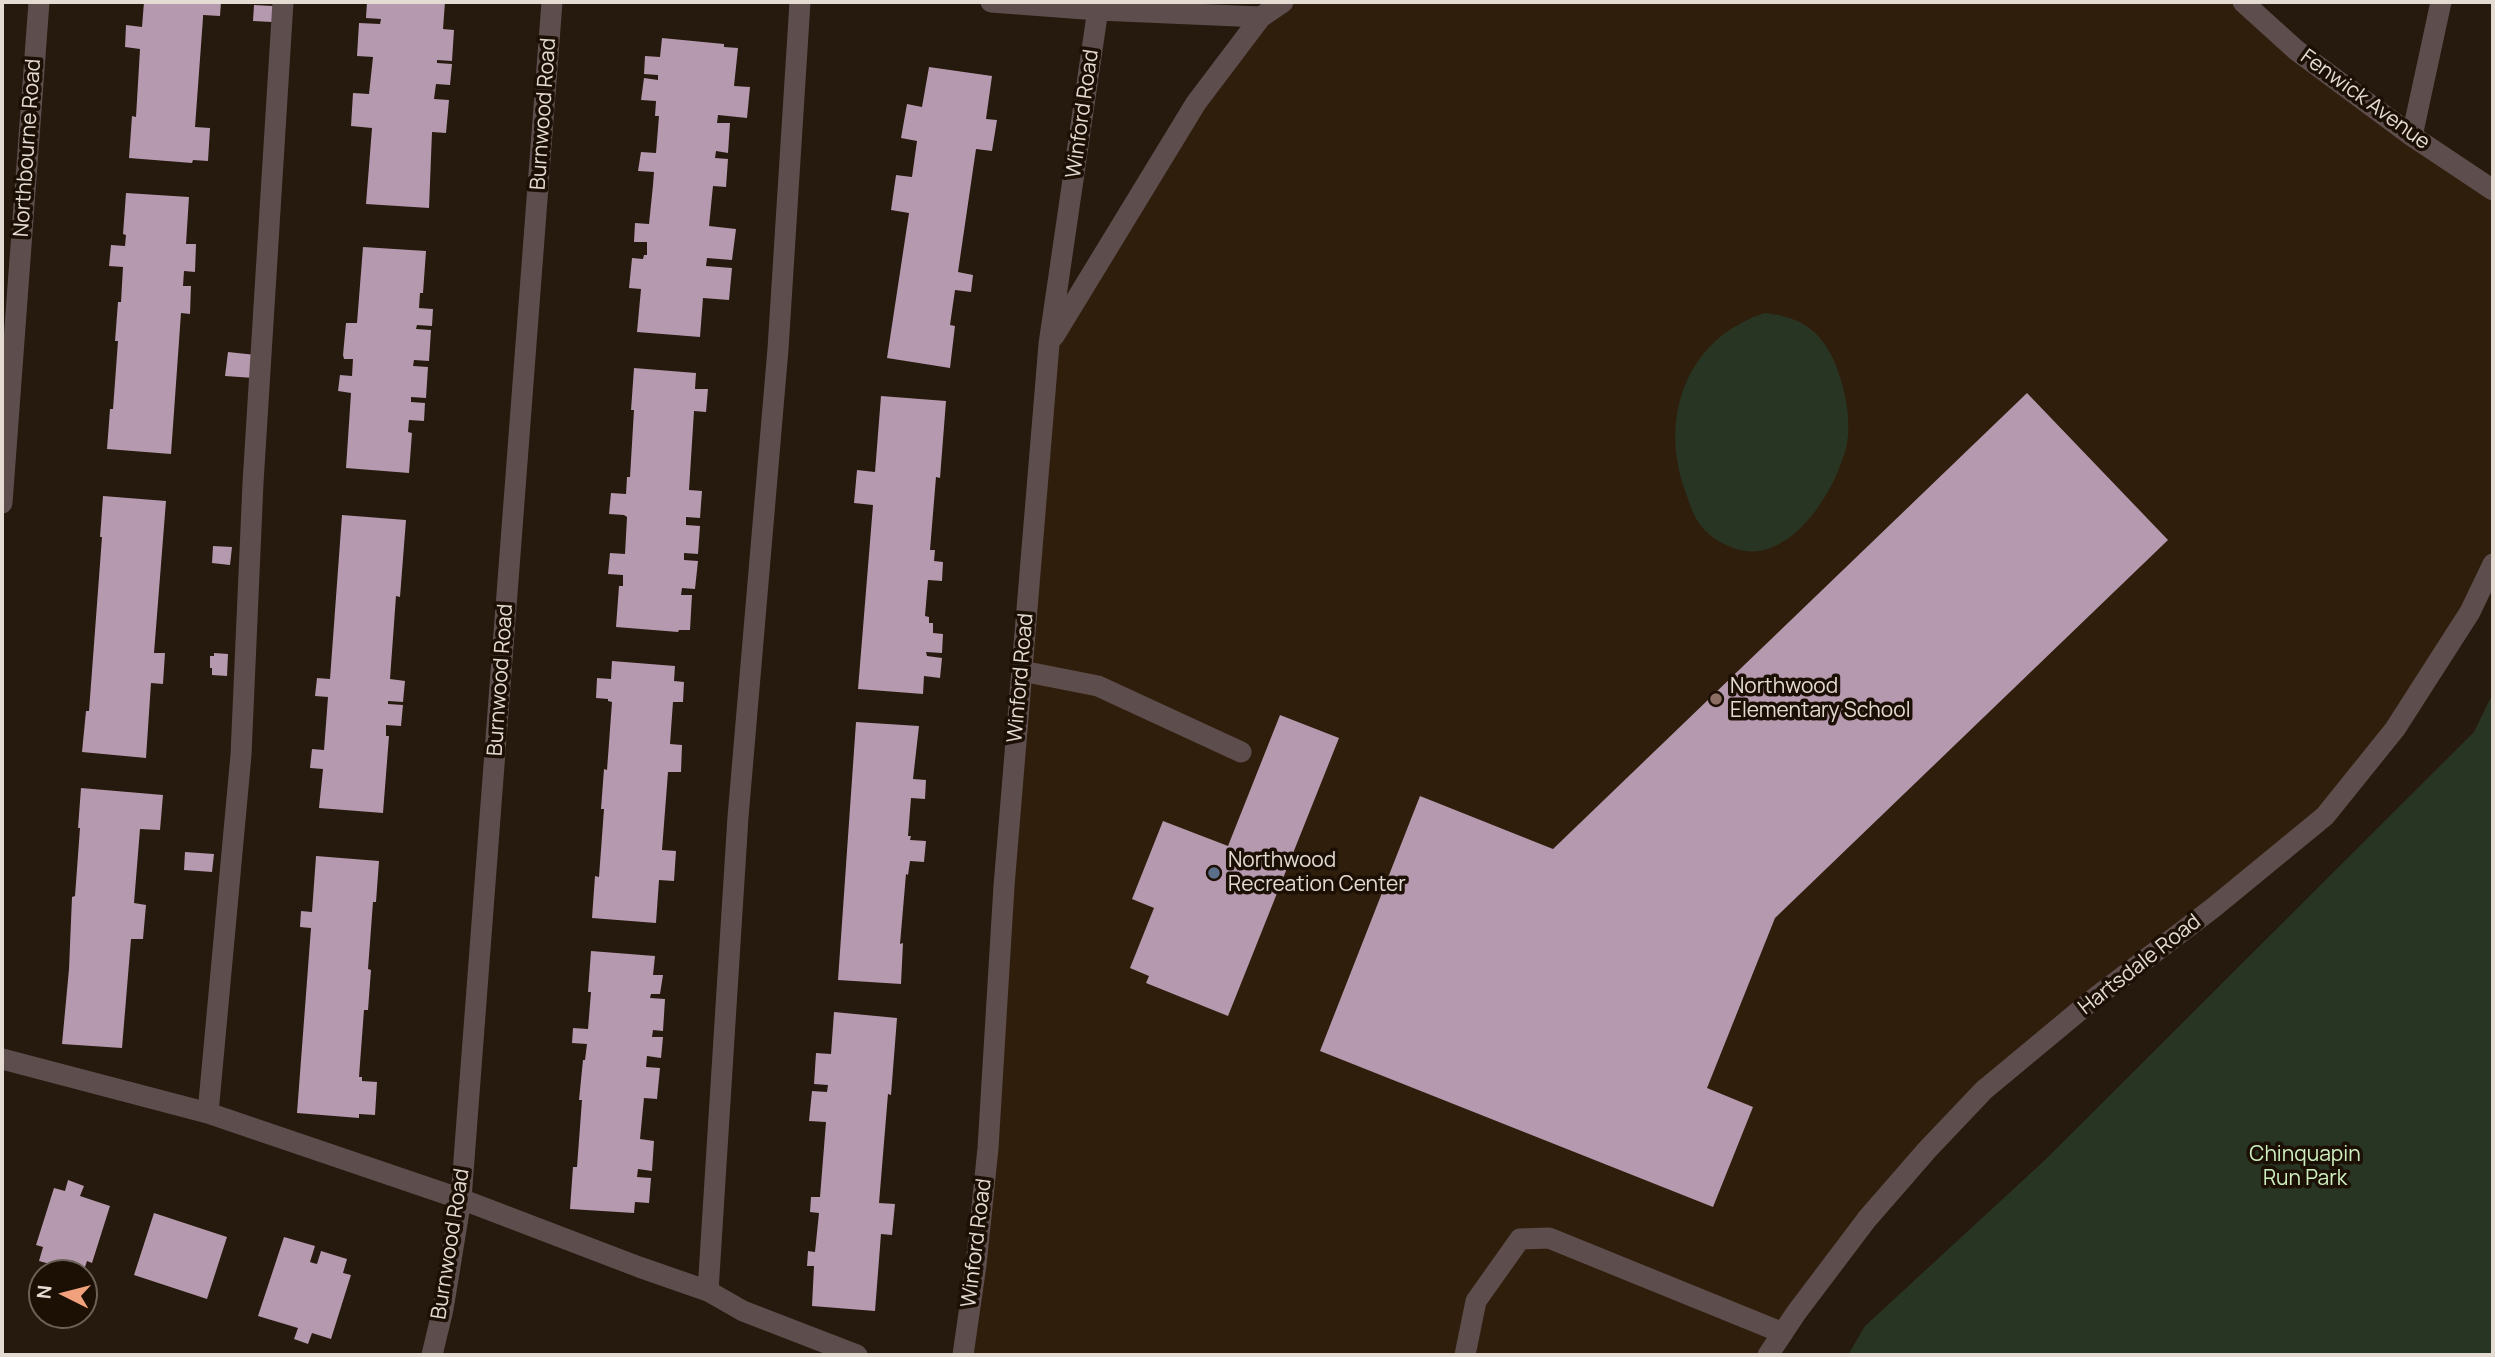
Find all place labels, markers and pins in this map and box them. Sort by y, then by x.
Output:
place label: Northwood Elementary School [1730,674,1911,724]
marker: Northwood Elementary School [1708,691,1724,707]
place label: Northwood Recreation Center [1228,848,1406,898]
marker: Northwood Recreation Center [1206,865,1222,881]

